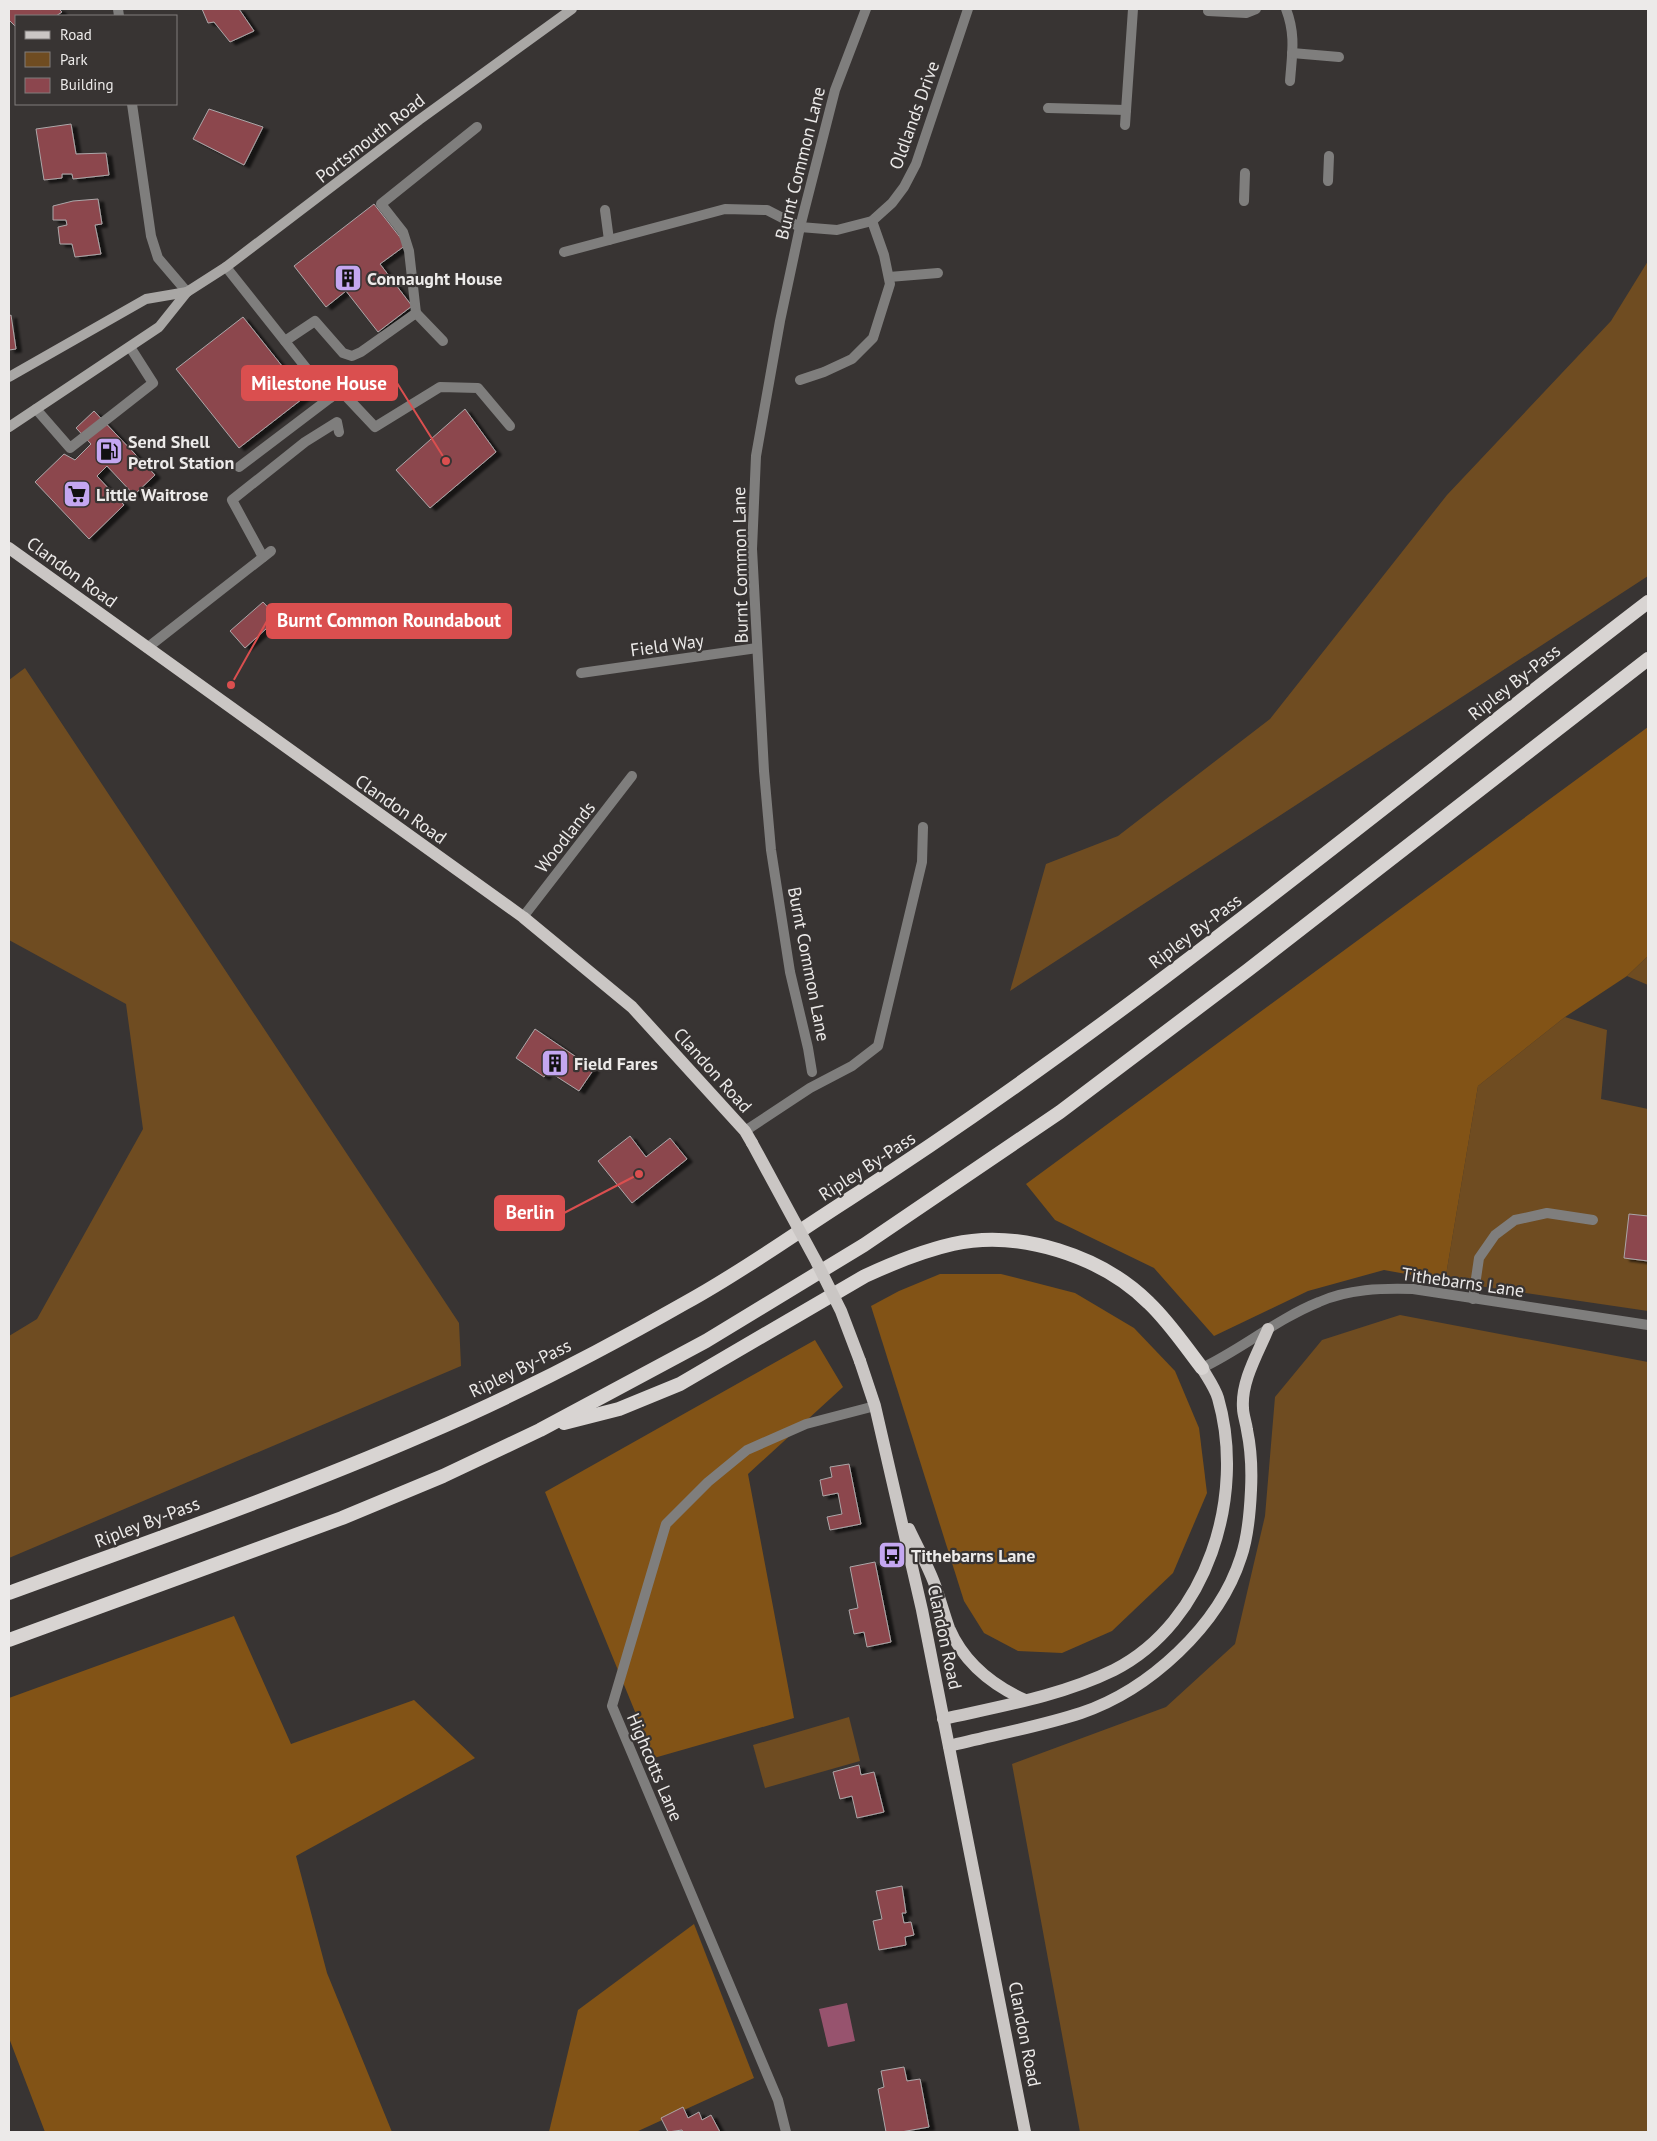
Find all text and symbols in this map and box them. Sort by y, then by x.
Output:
legend [15,15,178,105]
text: Road [60,25,92,44]
text: Park [60,50,88,69]
street label: Oldlands Drive [884,58,944,172]
text: Building [60,75,114,94]
street label: Burnt Common Lane [770,84,830,242]
street label: Portsmouth Road [311,88,429,188]
building icon: Connaught House [333,263,363,293]
place label: Connaught House [367,267,502,290]
callout: Milestone House [242,366,397,400]
text: Milestone House [251,371,387,395]
place label: Send Shell Petrol Station [128,430,234,474]
fuel station icon: Send Shell Petrol Station [94,436,124,466]
supermarket icon: Little Waitrose [62,479,92,509]
place label: Little Waitrose [96,483,209,506]
street label: Burnt Common Lane [727,486,753,644]
street label: Clandon Road [22,531,122,613]
callout: Burnt Common Roundabout [267,604,511,638]
text: Burnt Common Roundabout [277,608,501,632]
street label: Field Way [629,628,706,662]
street label: Ripley By-Pass [1463,639,1565,725]
street label: Clandon Road [351,769,451,849]
street label: Woodlands [530,797,600,877]
street label: Burnt Common Lane [783,885,835,1043]
street label: Ripley By-Pass [1144,888,1246,974]
street label: Clandon Road [669,1023,757,1117]
building icon: Field Fares [540,1048,570,1078]
place label: Field Fares [574,1052,658,1075]
street label: Ripley By-Pass [814,1126,920,1206]
callout: Berlin [495,1196,564,1230]
text: Berlin [506,1200,554,1224]
street label: Tithebarns Lane [1400,1262,1526,1302]
street label: Ripley By-Pass [465,1333,575,1403]
street label: Ripley By-Pass [91,1491,203,1553]
bus stop icon: Tithebarns Lane [877,1540,907,1570]
place label: Tithebarns Lane [911,1544,1035,1567]
street label: Clandon Road [923,1583,967,1691]
street label: Highcotts Lane [622,1709,688,1825]
street label: Clandon Road [1004,1980,1046,2088]

